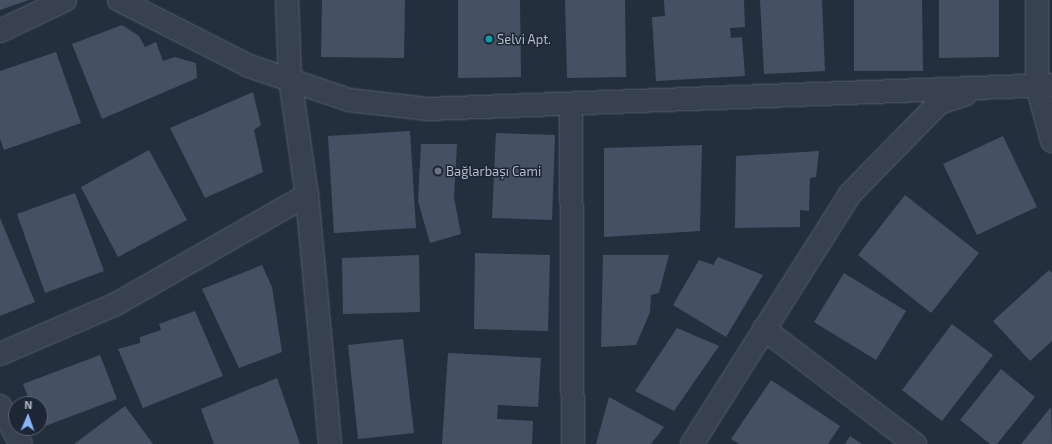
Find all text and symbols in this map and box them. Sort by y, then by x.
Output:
place label: Selvi Apt. [497,31,551,47]
marker: Selvi Apt. [484,34,494,44]
place label: Bağlarbaşı Cami [446,163,541,179]
marker: Bağlarbaşı Cami [433,166,443,176]
north arrow [8,396,48,436]
text: N [24,398,33,411]

